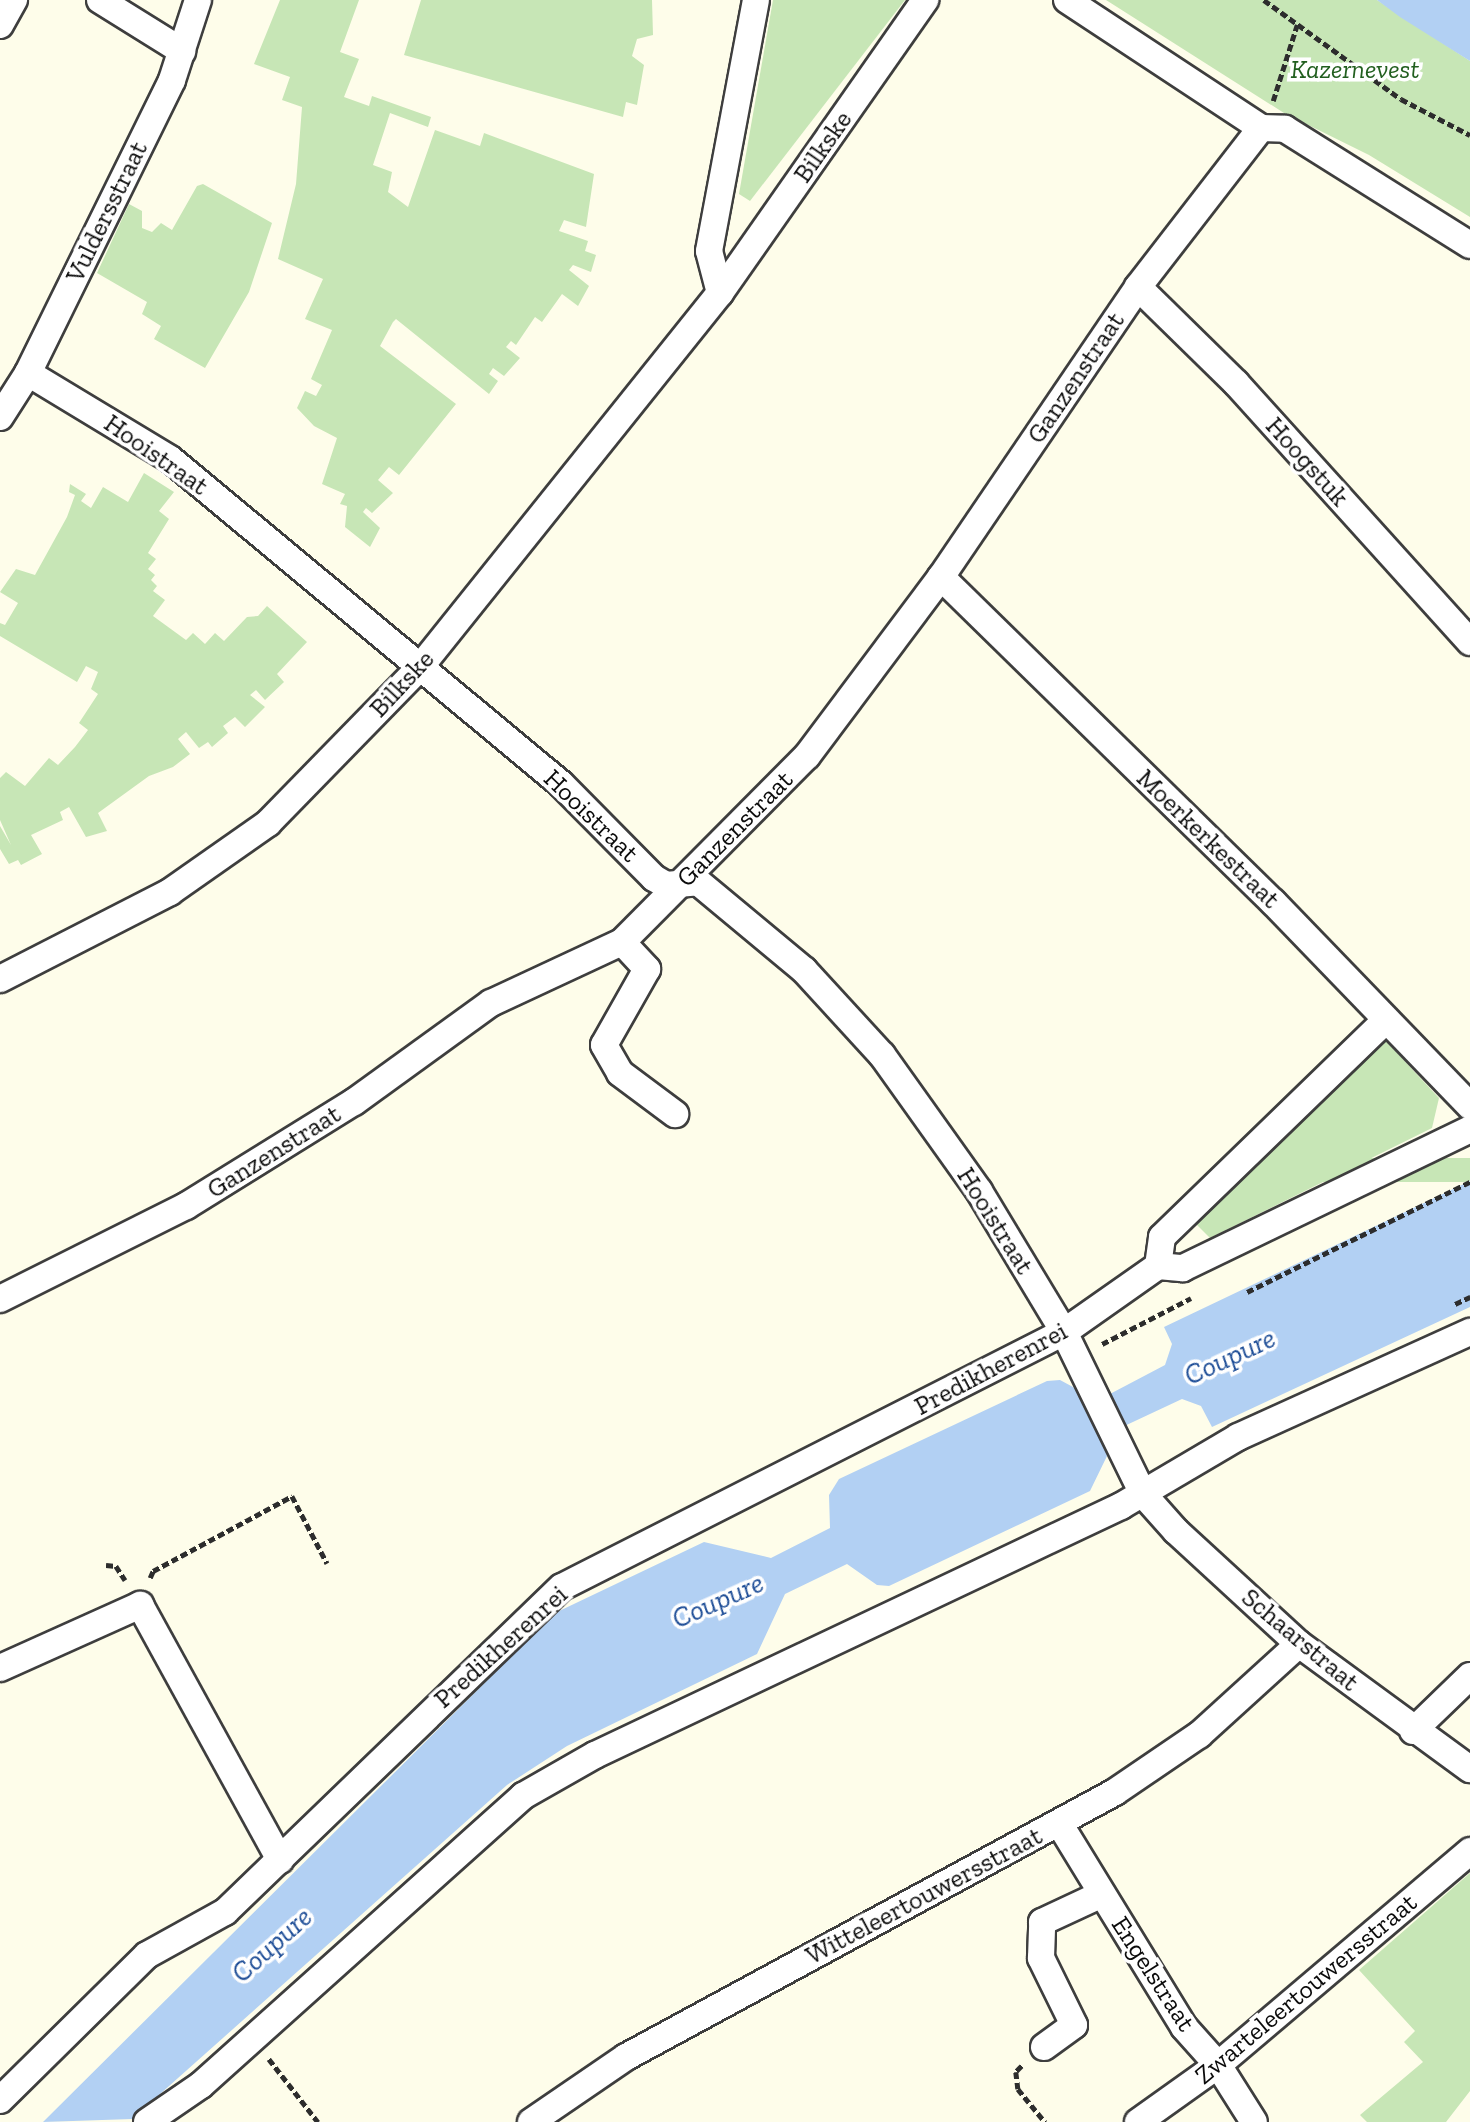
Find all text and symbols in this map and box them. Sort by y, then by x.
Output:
park label: Kazernevest [1291,54,1419,86]
street label: Bilkske [787,105,859,189]
street label: Vuldersstraat [59,136,155,288]
street label: Ganzenstraat [1021,307,1131,449]
street label: Hooistraat [98,408,214,502]
street label: Hoogstuk [1259,411,1355,513]
street label: Bilkske [363,644,441,724]
street label: Hooistraat [537,763,645,869]
street label: Moerkerkestraat [1130,763,1286,915]
street label: Ganzenstraat [670,764,800,894]
street label: Ganzenstraat [202,1099,346,1205]
street label: Hooistraat [950,1162,1040,1280]
street label: Predikherenrei [909,1316,1073,1422]
water label: Coupure [1179,1321,1281,1393]
water label: Coupure [667,1566,769,1636]
street label: Predikherenrei [428,1579,574,1715]
street label: Schaarstraat [1235,1582,1365,1698]
street label: Witteleertouwersstraat [801,1820,1047,1972]
street label: Zwarteleertouwersstraat [1189,1887,1423,2091]
water label: Coupure [225,1900,319,1990]
street label: Engelstraat [1104,1911,1202,2037]

